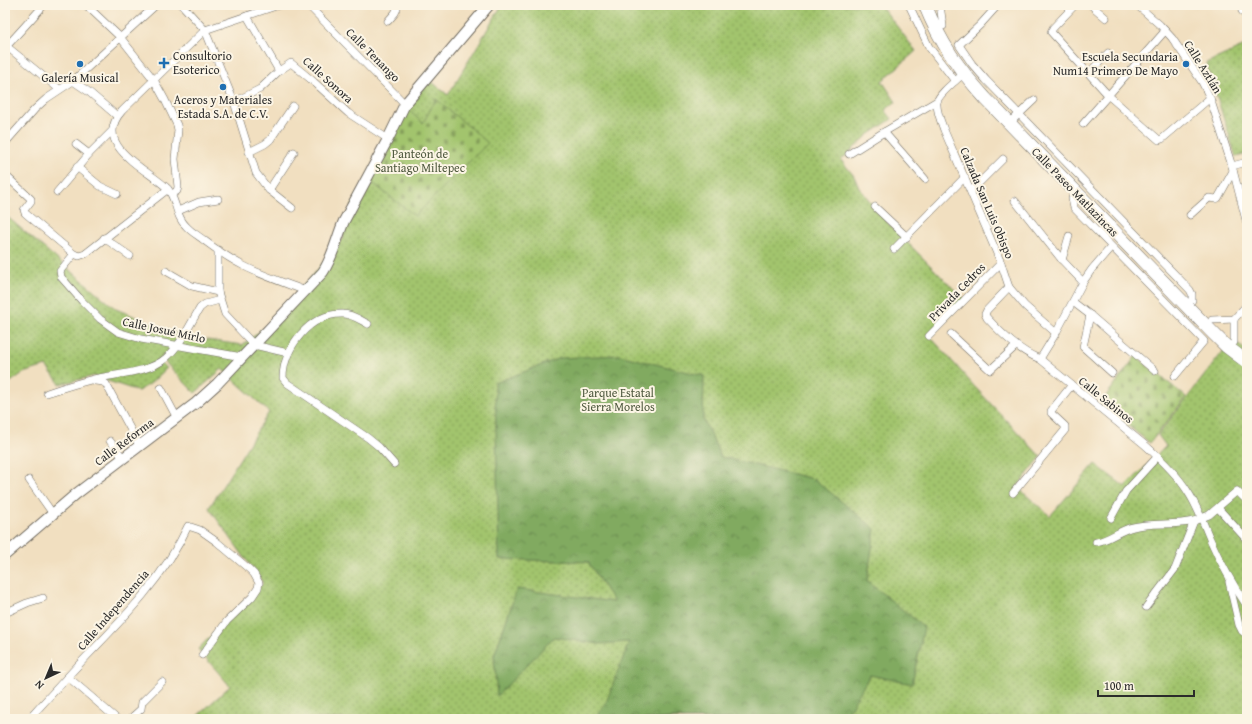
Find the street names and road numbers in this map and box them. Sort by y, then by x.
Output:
street label: Calle Tenango [342,24,404,86]
street label: Calle Aztlán [1180,37,1227,97]
street label: Calle Sonora [299,52,358,107]
street label: Calle Paseo Matlazincas [1028,143,1123,240]
street label: Calzada San Luis Obispo [956,144,1019,261]
street label: Privada Cedros [924,259,989,325]
street label: Calle Josué Mirlo [121,312,207,347]
street label: Calle Sabinos [1075,372,1137,427]
street label: Calle Reforma [91,414,157,469]
street label: Calle Independencia [73,565,153,654]

